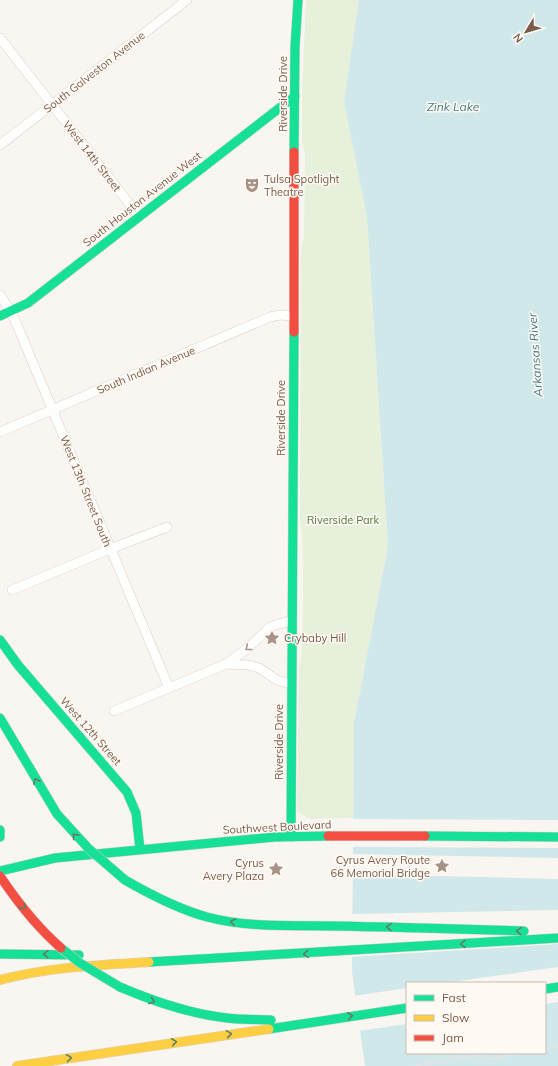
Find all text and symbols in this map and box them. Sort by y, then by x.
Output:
north arrow [506,12,546,52]
street label: South Galveston Avenue [41,28,147,116]
text: N [510,31,526,46]
street label: Riverside Drive [276,56,290,132]
water label: Zink Lake [427,99,480,114]
street label: West 14th Street [60,118,124,194]
street label: South Houston Avenue West [80,148,204,250]
place label: Tulsa Spotlight Theatre [264,172,340,199]
theatre icon: Tulsa Spotlight Theatre [243,176,261,194]
water label: Arkansas River [525,312,545,398]
street label: South Indian Avenue [95,343,197,397]
street label: Riverside Drive [274,380,288,456]
street label: West 13th Street South [57,433,115,549]
park label: Riverside Park [307,513,380,527]
place icon: Crybaby Hill [263,629,281,647]
place label: Crybaby Hill [284,631,346,645]
one-way arrow [245,643,252,650]
street label: West 12th Street [57,694,125,768]
street label: Riverside Drive [272,704,286,780]
one-way arrow [34,778,41,785]
street label: Southwest Boulevard [222,817,332,837]
one-way arrow [73,833,80,840]
place label: Cyrus Avery Route 66 Memorial Bridge [331,853,430,880]
place label: Cyrus Avery Plaza [203,856,264,883]
place icon: Cyrus Avery Route 66 Memorial Bridge [433,857,451,875]
place icon: Cyrus Avery Plaza [267,860,285,878]
one-way arrow [18,903,25,910]
one-way arrow [230,919,236,927]
one-way arrow [386,923,392,931]
one-way arrow [516,926,522,935]
one-way arrow [460,940,466,949]
one-way arrow [303,949,309,958]
one-way arrow [43,950,49,959]
legend [406,982,546,1054]
text: Fast [442,990,466,1005]
one-way arrow [148,996,155,1004]
text: Slow [442,1010,470,1025]
one-way arrow [347,1012,353,1021]
one-way arrow [226,1030,232,1039]
text: Jam [442,1030,464,1045]
one-way arrow [171,1038,177,1047]
one-way arrow [66,1054,72,1063]

